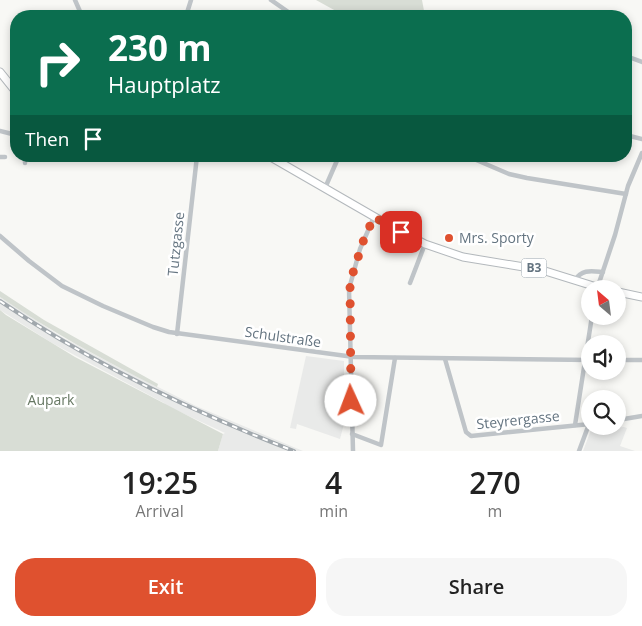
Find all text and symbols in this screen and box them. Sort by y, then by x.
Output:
text: 230 m [108,24,212,71]
icon: right [25,30,90,95]
text: Hauptplatz [108,69,221,99]
icon: arrive [79,125,107,153]
text: Then [25,126,69,152]
street label: Tutzgasse [163,211,188,277]
pin [380,211,422,253]
icon: arrive [387,218,415,246]
place label: Mrs. Sporty [459,228,535,247]
marker: Mrs. Sporty [443,232,455,244]
road number: B3 [522,258,546,278]
north arrow [581,280,626,325]
map controls [581,280,626,435]
street label: Schulstraße [244,322,323,351]
button: sound [581,335,626,380]
position arrow [324,374,376,426]
park label: Aupark [28,390,75,409]
button: search [581,390,626,435]
street label: Steyrergasse [475,406,561,433]
text: 19:25 [121,462,198,503]
text: 4 [325,462,342,503]
text: 270 [469,462,521,503]
text: Arrival [136,500,184,522]
text: min [319,500,348,522]
text: m [488,500,502,522]
button: Exit [15,558,316,616]
button: Share [326,558,627,616]

